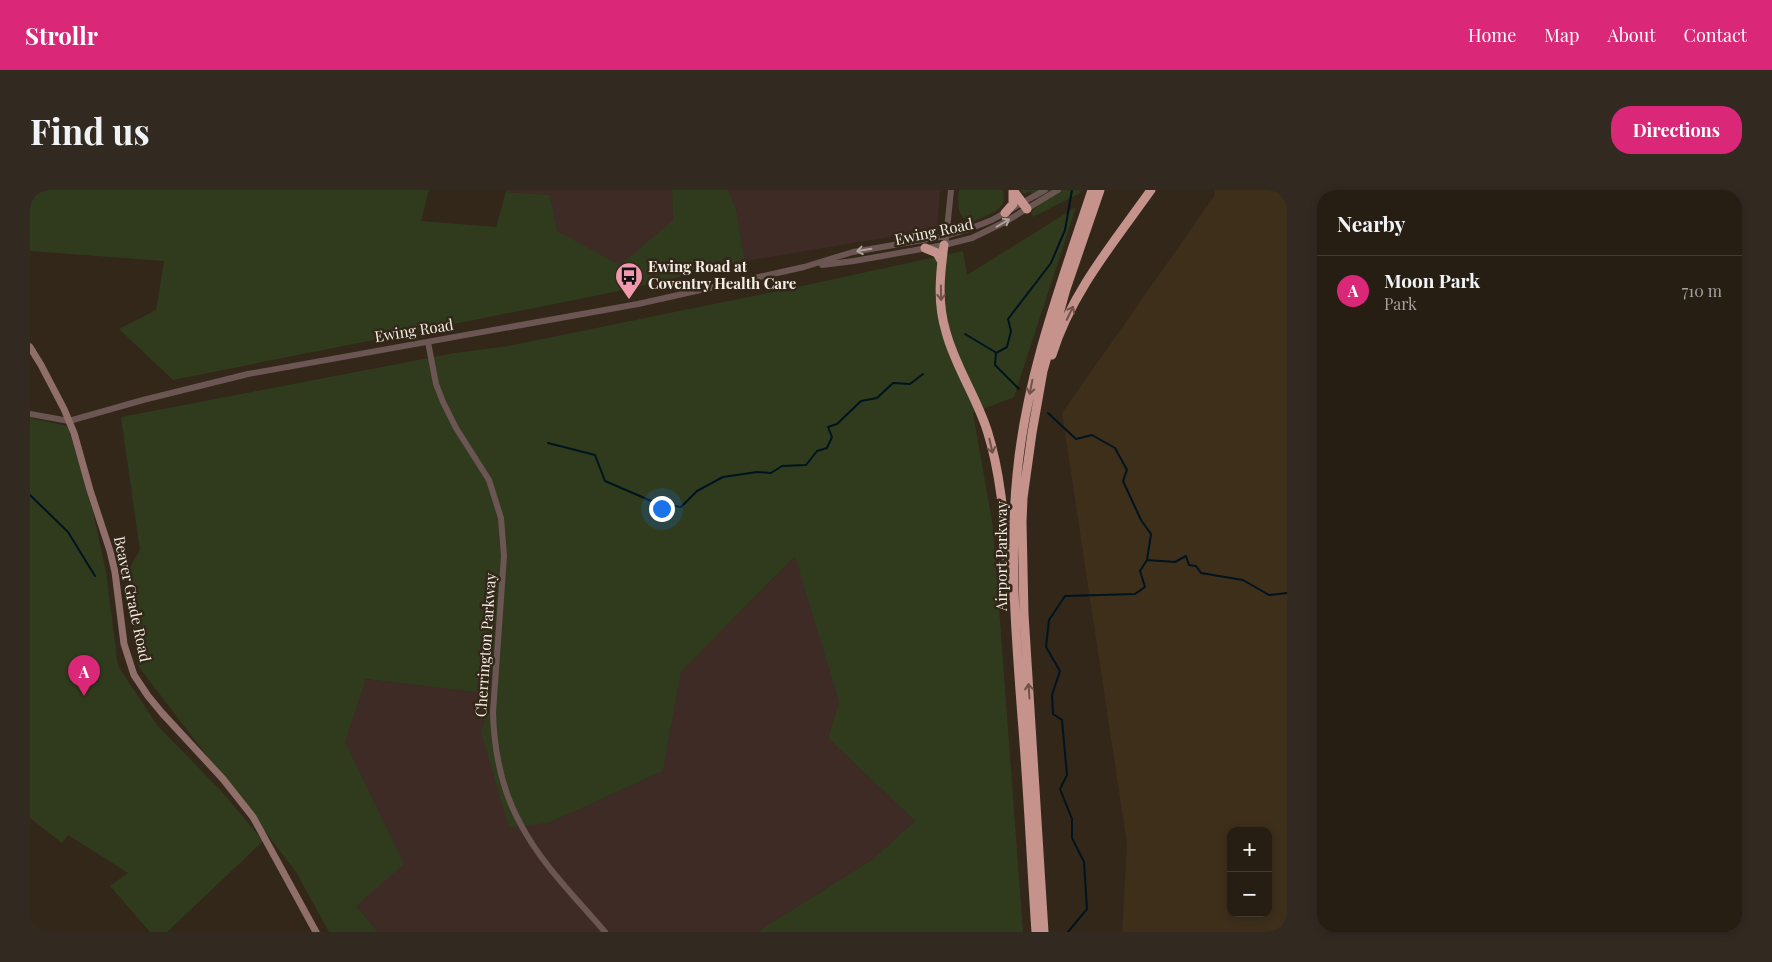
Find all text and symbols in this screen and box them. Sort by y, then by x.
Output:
text: Strollr [25,19,98,51]
text: Home [1468,23,1516,47]
text: Map [1544,23,1579,47]
text: About [1607,23,1656,47]
text: Contact [1684,23,1747,47]
button: Directions [1611,106,1742,154]
text: Find us [30,107,150,154]
text: Nearby [1337,209,1406,237]
street label: Ewing Road [893,213,975,249]
one-way arrow [996,218,1010,228]
one-way arrow [856,245,872,255]
place label: Ewing Road at Coventry Health Care [648,256,797,293]
bus stop icon: Ewing Road at Coventry Health Care [614,261,644,300]
text: Moon Park [1384,267,1480,293]
text: A [1348,280,1358,301]
text: 710 m [1682,280,1722,301]
one-way arrow [936,285,945,301]
text: Park [1384,293,1417,314]
one-way arrow [1066,306,1075,321]
street label: Ewing Road [373,314,455,346]
one-way arrow [1025,378,1035,394]
one-way arrow [987,438,996,454]
your location [649,496,675,522]
street label: Airport Parkway [991,501,1011,612]
street label: Beaver Grade Road [110,534,156,664]
street label: Cherrington Parkway [470,572,500,718]
pin: A [68,655,100,696]
one-way arrow [1024,683,1033,699]
map controls [1227,827,1272,917]
button: + [1227,827,1272,872]
button: − [1227,872,1272,917]

